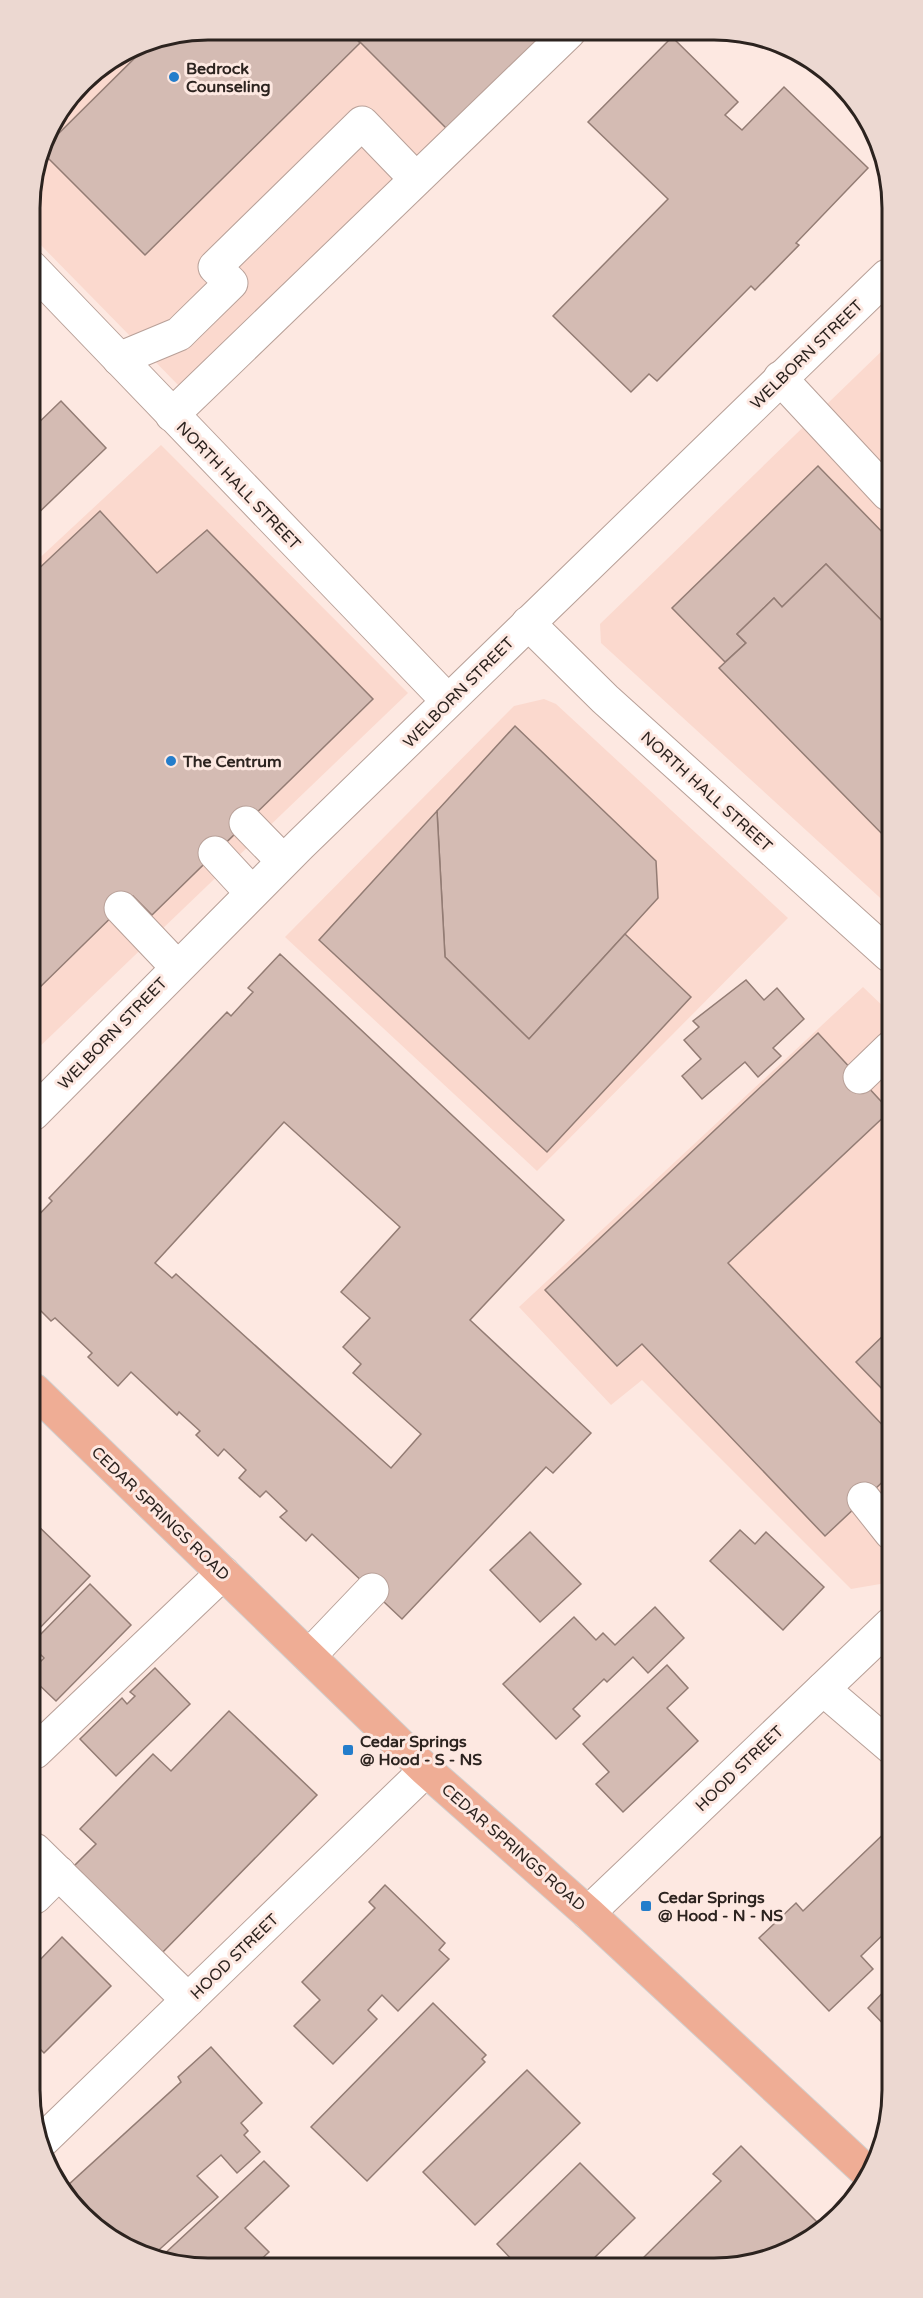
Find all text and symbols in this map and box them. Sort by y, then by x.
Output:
place label: Bedrock Counseling [186,59,271,97]
marker: Bedrock Counseling [167,70,181,84]
street label: WELBORN STREET [746,296,867,414]
street label: NORTH HALL STREET [172,417,305,554]
street label: WELBORN STREET [399,633,519,752]
street label: NORTH HALL STREET [636,727,777,856]
place label: The Centrum [182,752,282,772]
marker: The Centrum [164,754,178,768]
street label: WELBORN STREET [54,973,172,1094]
street label: CEDAR SPRINGS ROAD [87,1443,234,1585]
street label: HOOD STREET [691,1721,788,1816]
place label: Cedar Springs @ Hood - S - NS [360,1732,482,1770]
marker: Cedar Springs @ Hood - S - NS [341,1743,355,1757]
street label: CEDAR SPRINGS ROAD [437,1780,589,1916]
place label: Cedar Springs @ Hood - N - NS [658,1888,783,1926]
marker: Cedar Springs @ Hood - N - NS [639,1899,653,1913]
street label: HOOD STREET [186,1909,283,2004]

